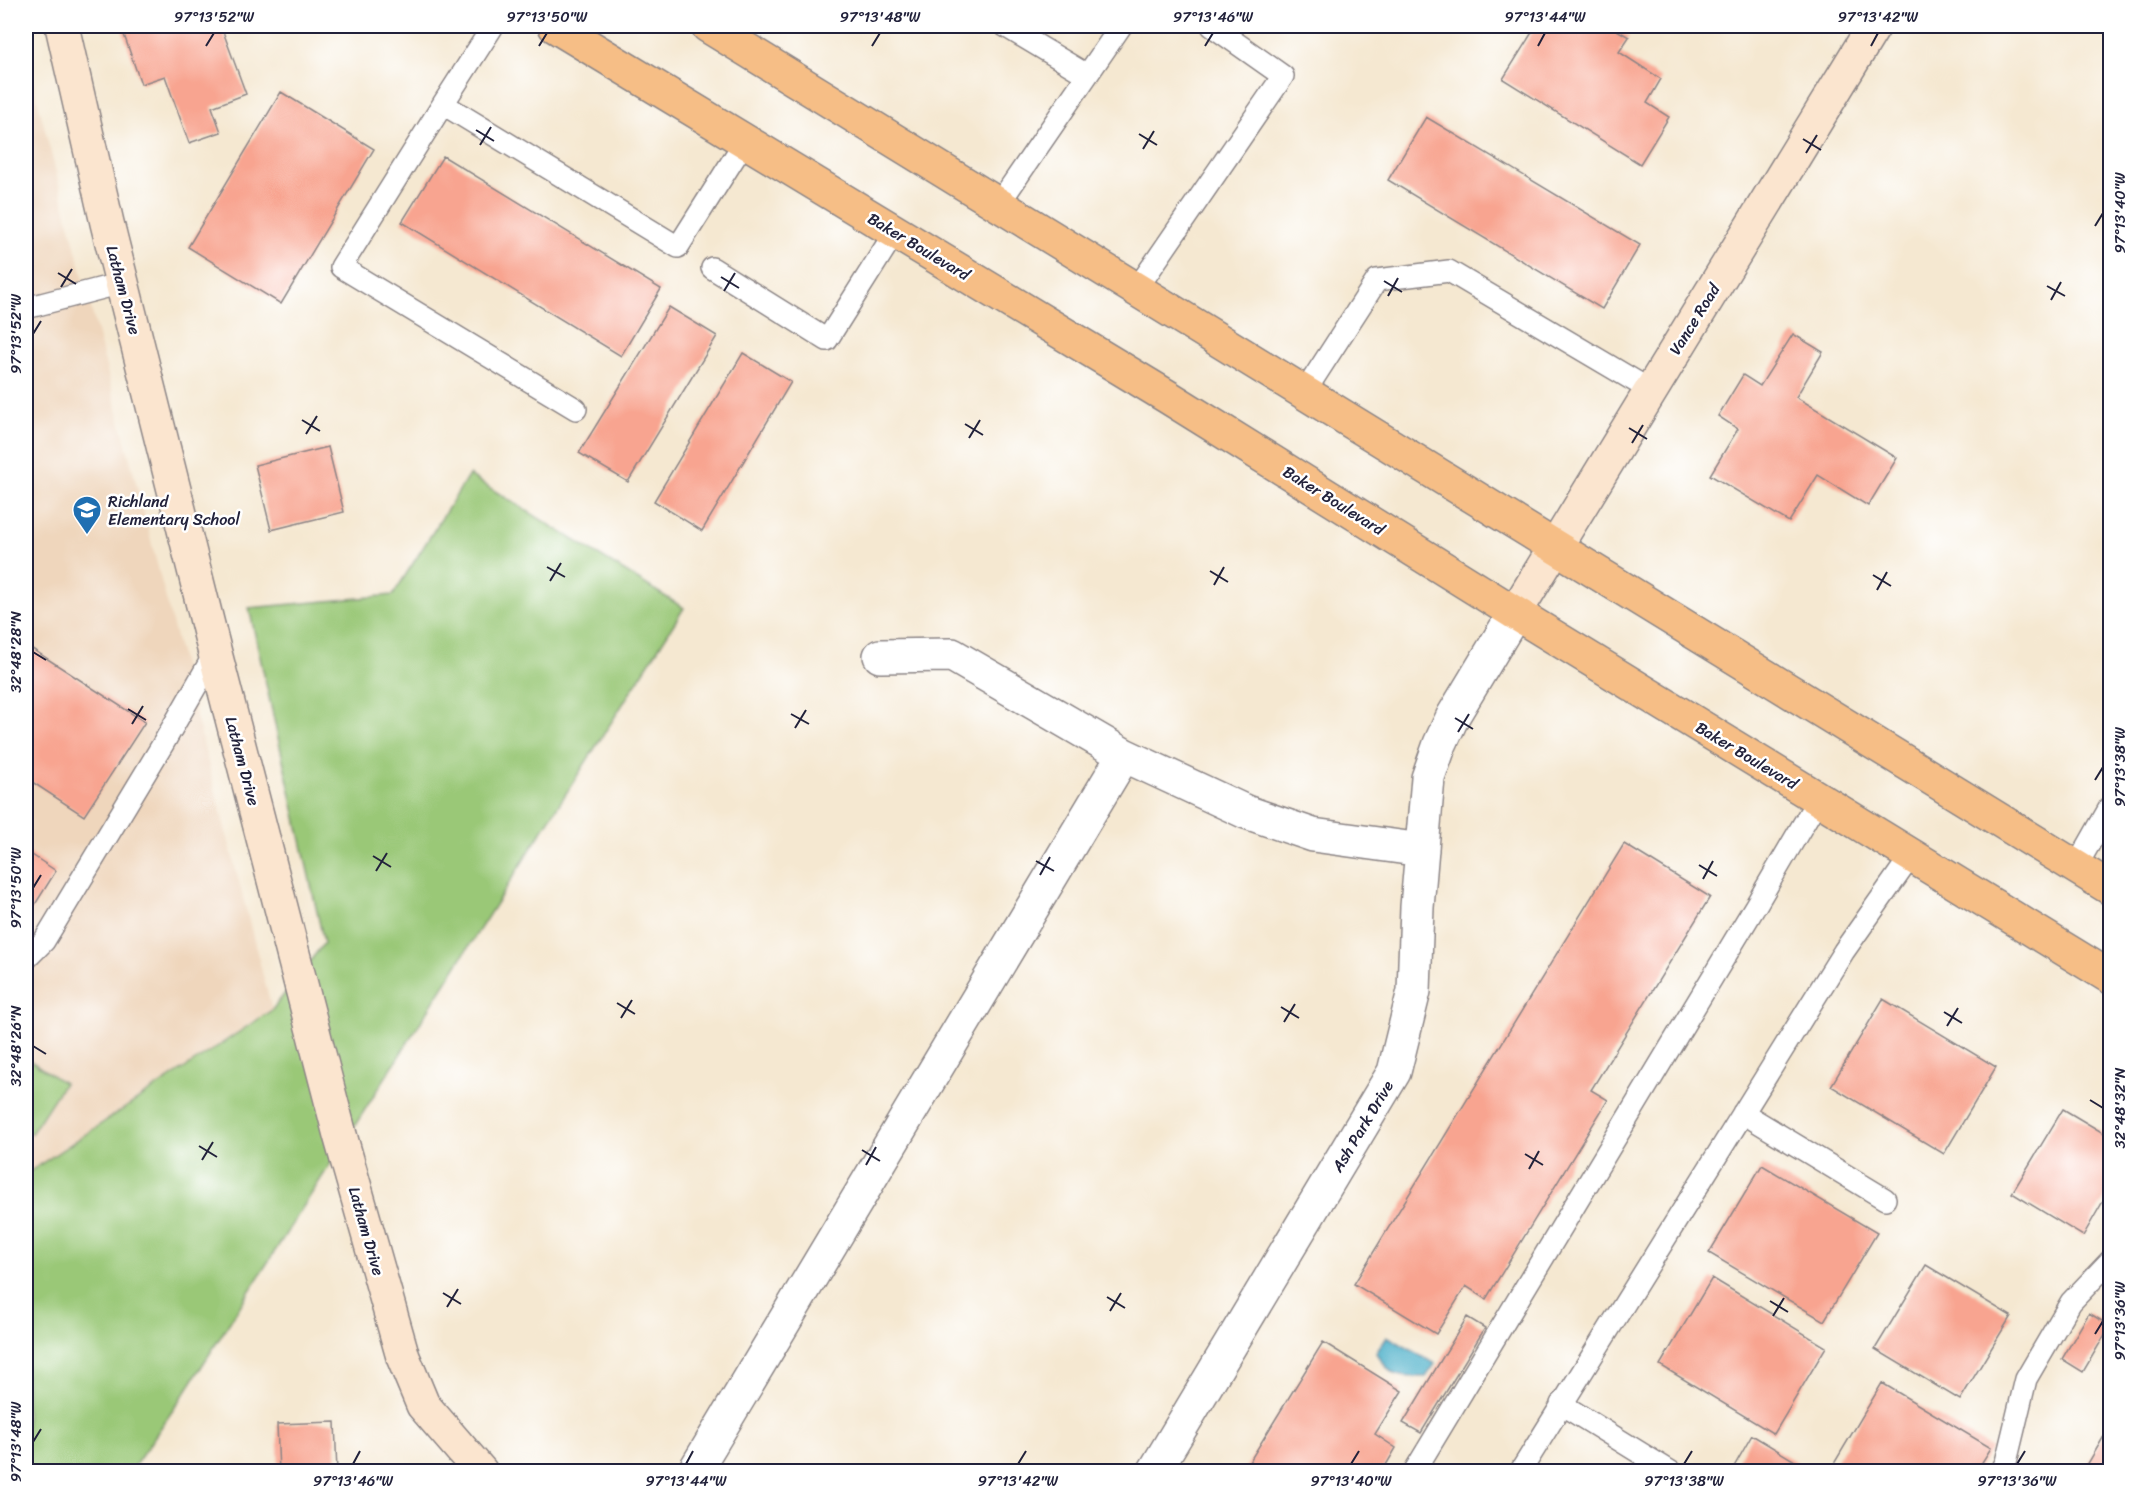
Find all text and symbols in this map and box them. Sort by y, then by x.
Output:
text: 97°13'52"W [174,4,254,30]
text: 97°13'50"W [507,4,588,30]
text: 97°13'48"W [840,4,921,30]
text: 97°13'46"W [1173,4,1253,30]
text: 97°13'44"W [1505,4,1586,30]
text: 97°13'42"W [1838,4,1919,30]
text: 97°13'40"W [2107,172,2133,254]
street label: Baker Boulevard [862,204,977,289]
street label: Latham Drive [98,242,149,338]
street label: Vance Road [1661,277,1729,361]
text: 97°13'52"W [3,294,29,374]
street label: Baker Boulevard [1277,458,1392,544]
place label: Richland Elementary School [108,487,240,534]
school or university icon: Richland Elementary School [71,494,103,536]
text: 32°48'28"N [3,611,29,693]
street label: Latham Drive [217,713,268,809]
street label: Baker Boulevard [1690,713,1805,798]
text: 97°13'38"W [2107,727,2133,807]
text: 97°13'50"W [3,847,29,928]
text: 32°48'26"N [3,1005,29,1087]
text: 32°48'32"N [2107,1067,2133,1148]
street label: Ash Park Drive [1323,1074,1402,1179]
street label: Latham Drive [340,1183,393,1279]
text: 97°13'36"W [2107,1281,2133,1361]
text: 97°13'48"W [3,1401,29,1482]
text: 97°13'46"W [313,1468,393,1494]
text: 97°13'44"W [646,1468,727,1494]
text: 97°13'42"W [978,1468,1059,1494]
text: 97°13'40"W [1310,1468,1392,1494]
text: 97°13'38"W [1644,1468,1724,1494]
text: 97°13'36"W [1978,1468,2057,1494]

